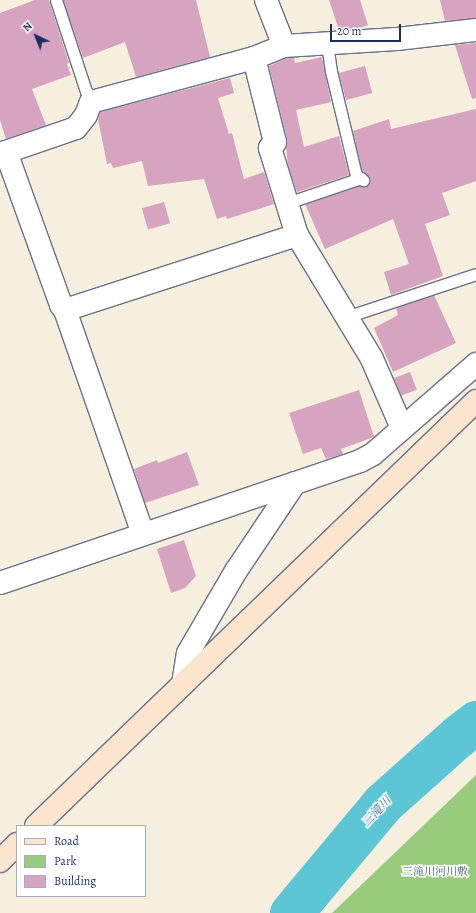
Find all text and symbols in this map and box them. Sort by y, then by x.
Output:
north arrow [16,16,56,56]
scale bar [332,16,403,42]
text: N [19,19,36,35]
text: 20 m [337,23,361,39]
water label: 三滝川 [359,794,395,830]
legend [16,825,146,897]
text: Road [54,833,79,849]
text: Park [54,853,77,869]
park label: 三滝川河川敷 [402,865,468,879]
text: Building [54,873,96,889]

